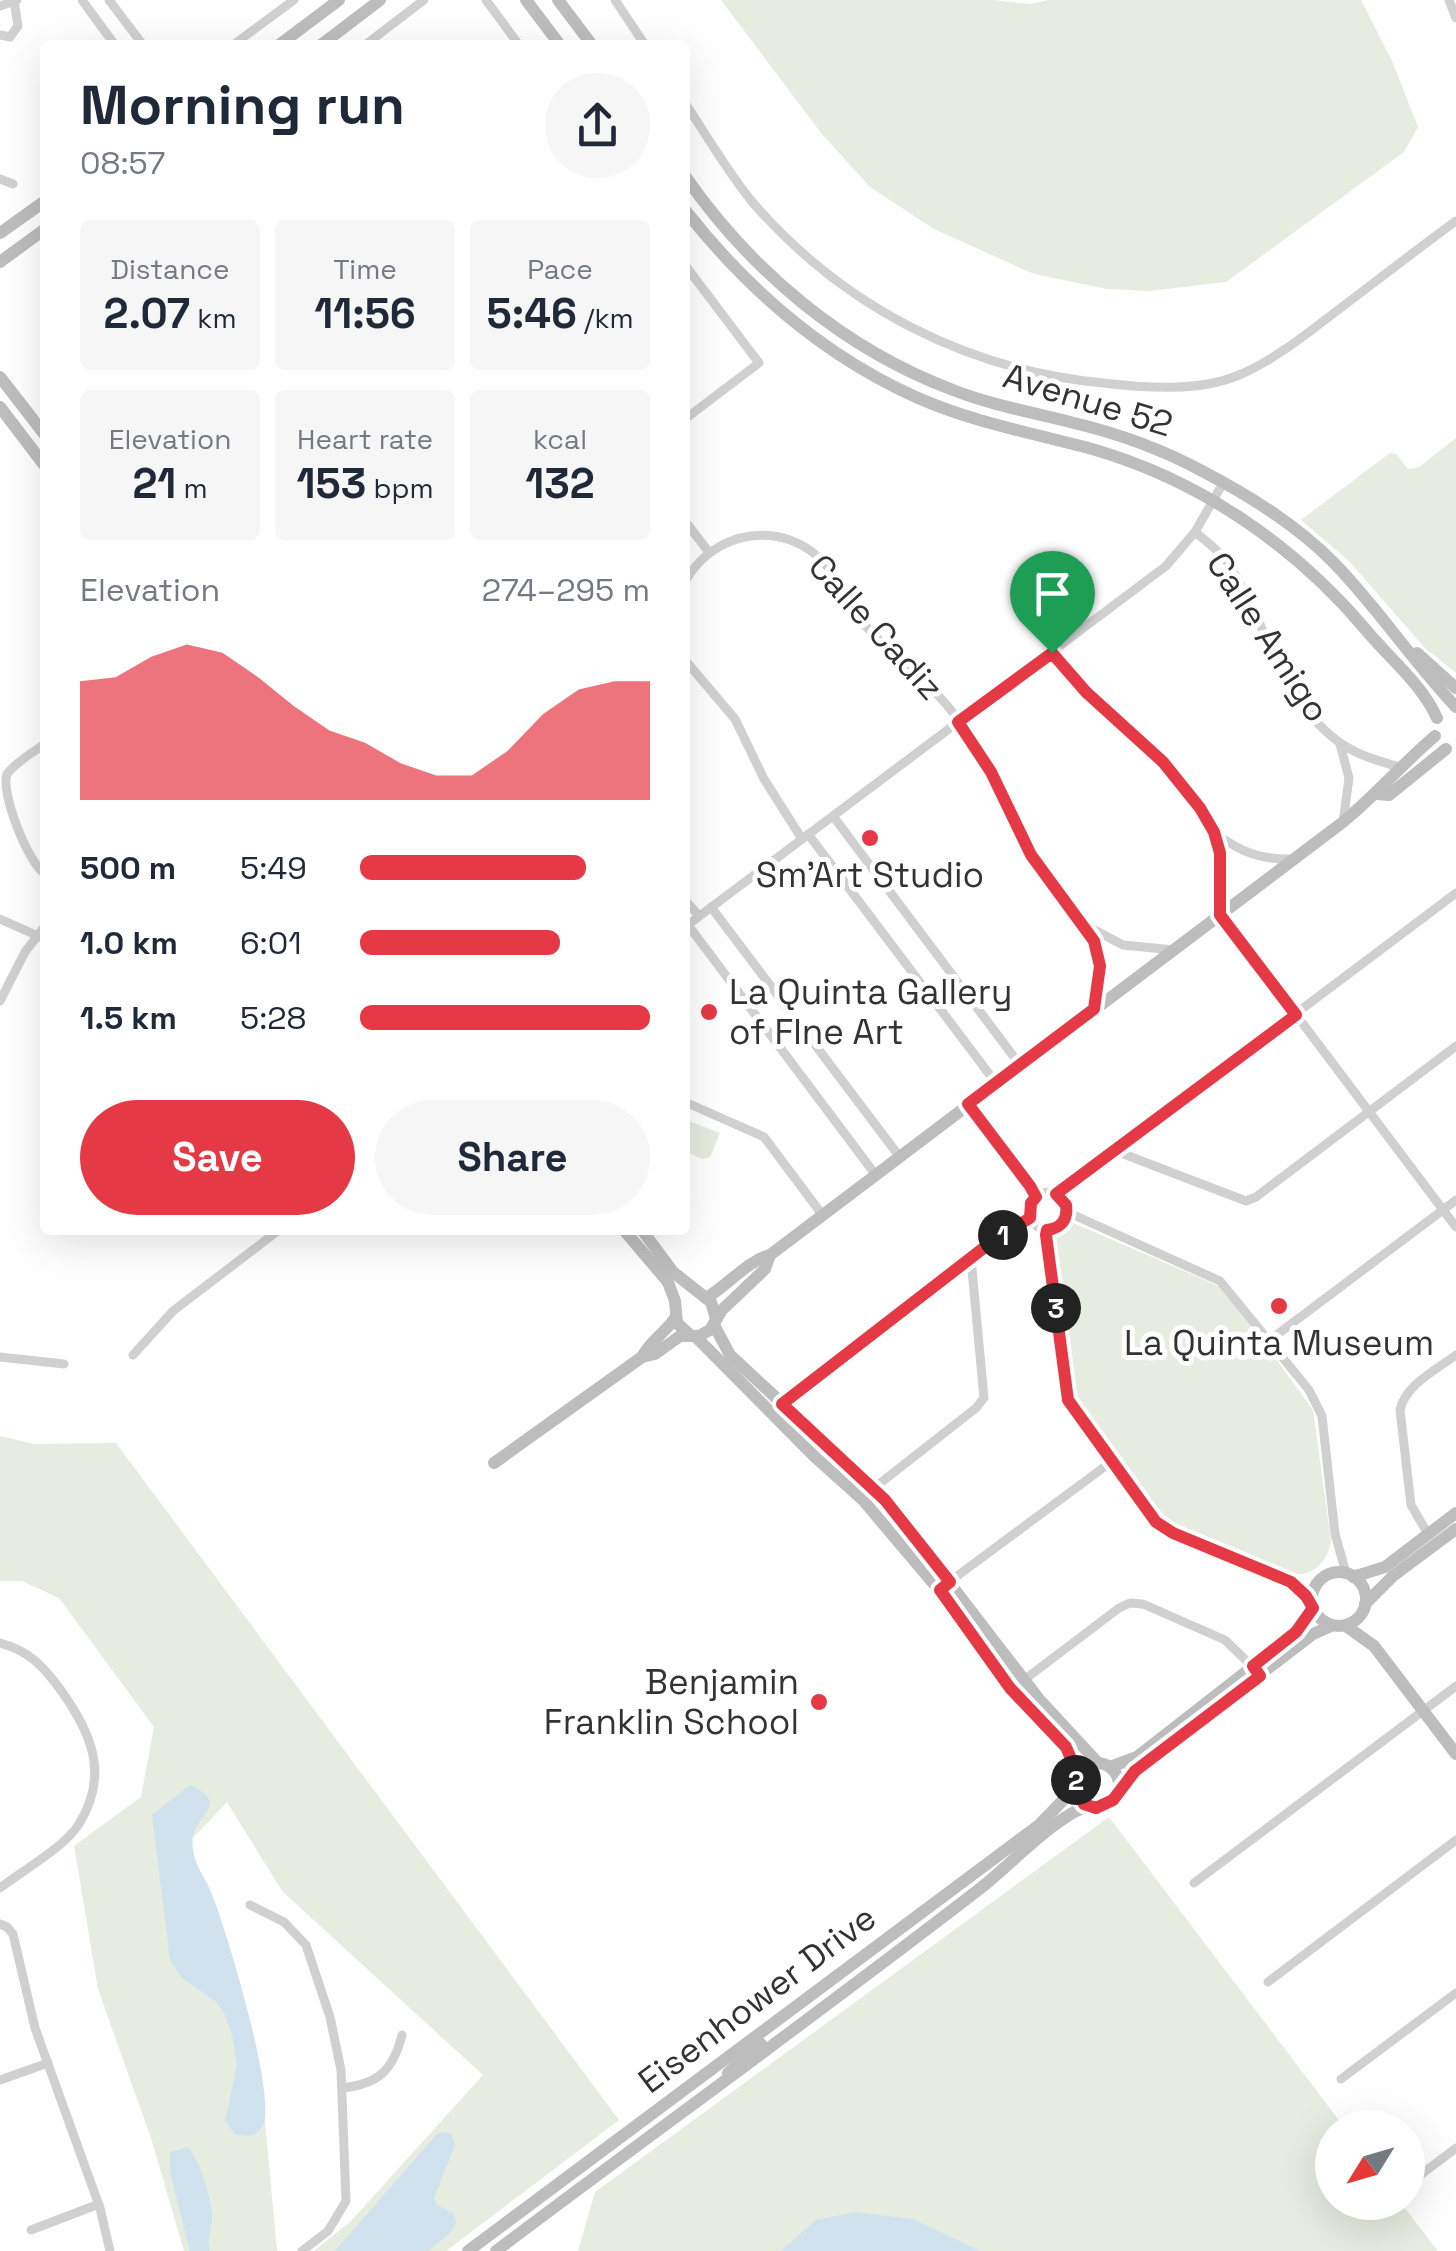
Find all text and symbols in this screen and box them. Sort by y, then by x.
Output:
text: Morning run [80,70,405,140]
button: share [545,73,650,178]
text: 08:57 [80,143,165,183]
text: Distance [110,251,230,287]
text: Time [333,251,397,287]
text: Pace [527,251,593,287]
text: 2.07 [104,287,190,340]
text: 11:56 [314,287,416,340]
text: 5:46 [486,287,577,340]
text: km [190,300,236,336]
text: /km [577,300,634,336]
street label: Avenue 52 [998,353,1178,447]
text: Elevation [109,421,231,457]
text: Heart rate [297,421,433,457]
text: kcal [533,421,587,457]
text: 21 [132,457,176,510]
text: 153 [296,457,366,510]
text: 132 [525,457,595,510]
text: m [176,470,208,506]
text: bpm [366,470,434,506]
street label: Calle Amigo [1197,544,1339,730]
street label: Calle Cadiz [799,545,953,709]
pin [1010,551,1095,654]
icon: arrive [1025,566,1080,621]
text: Elevation [80,570,220,610]
text: 274–295 m [482,570,650,610]
marker: Sm'Art Studio [859,827,881,849]
text: 500 m [80,848,176,888]
text: 5:49 [240,848,307,888]
place label: Sm'Art Studio [756,853,984,897]
text: 1.0 km [80,923,178,963]
text: 6:01 [240,923,302,963]
place label: La Quinta Gallery of FIne Art [729,970,1012,1054]
text: 1.5 km [80,998,177,1038]
text: 5:28 [240,998,307,1038]
marker: La Quinta Gallery of FIne Art [698,1001,720,1023]
button: Save [80,1100,355,1215]
button: Share [375,1100,650,1215]
pin: 1 [978,1210,1028,1260]
text: 1 [997,1217,1009,1253]
pin: 3 [1031,1283,1081,1333]
text: 3 [1047,1290,1065,1326]
marker: La Quinta Museum [1268,1295,1290,1317]
place label: La Quinta Museum [1124,1321,1434,1365]
place label: Benjamin Franklin School [544,1660,799,1744]
marker: Benjamin Franklin School [808,1691,830,1713]
pin: 2 [1051,1755,1101,1805]
text: 2 [1068,1762,1084,1798]
street label: Eisenhower Drive [630,1895,884,2103]
north arrow [1315,2110,1425,2220]
map controls [1315,2110,1425,2220]

